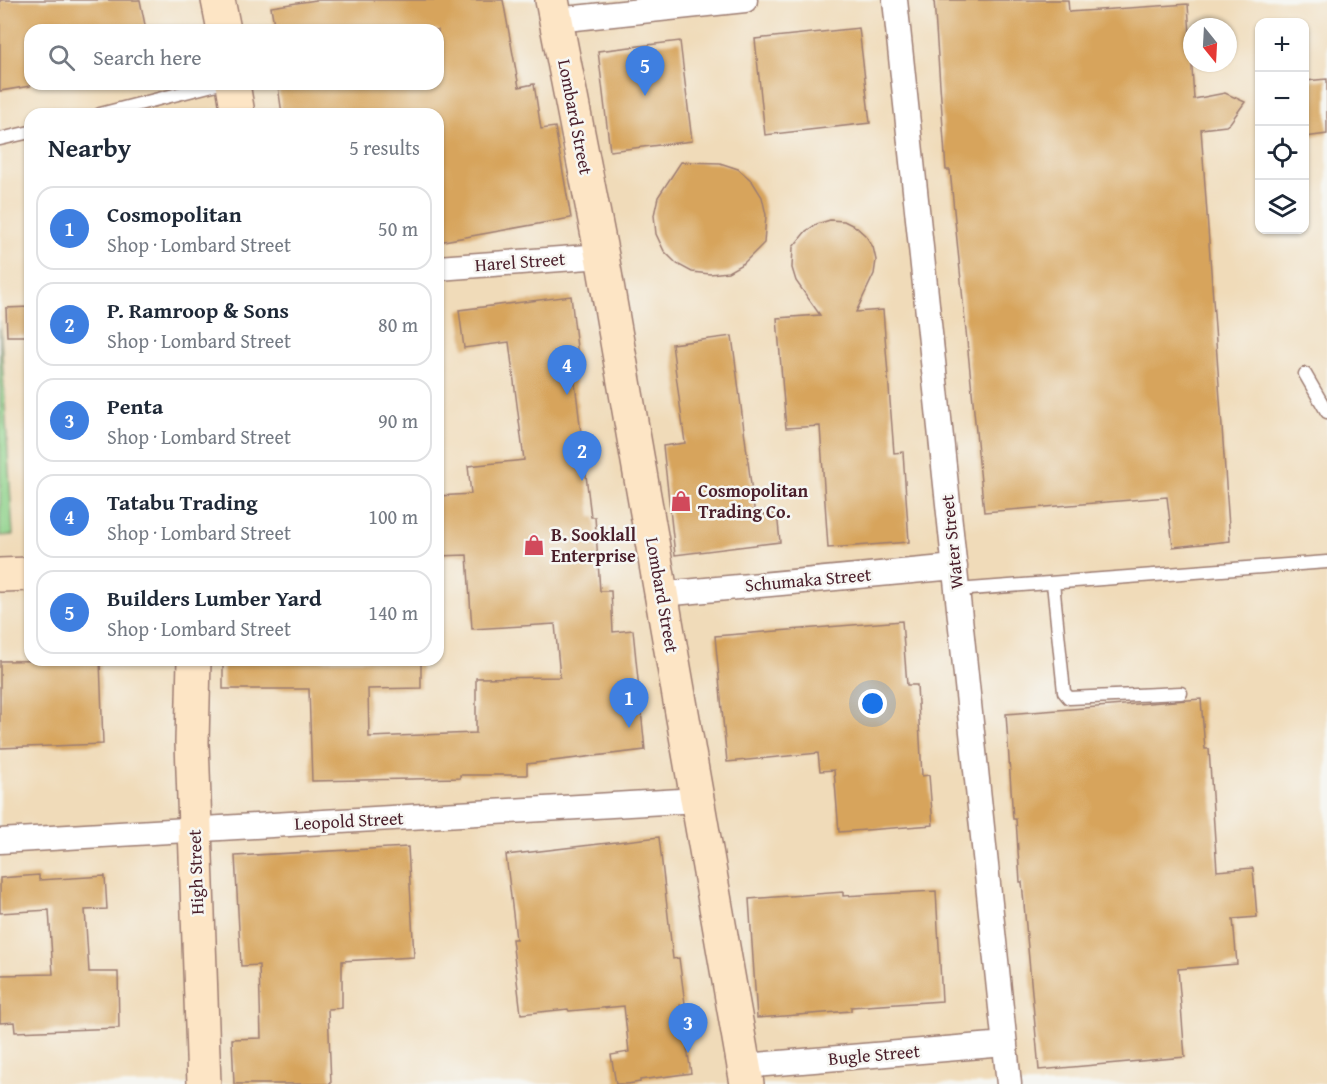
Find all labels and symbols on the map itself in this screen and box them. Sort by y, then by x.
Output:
north arrow [1183,18,1237,72]
pin: 5 [626,46,664,96]
street label: Lombard Street [551,57,600,177]
street label: Harel Street [474,245,567,278]
pin: 4 [548,346,586,395]
pin: 2 [562,432,602,481]
place label: Cosmopolitan Trading Co. [698,477,809,525]
shop icon: Cosmopolitan Trading Co. [669,489,693,513]
street label: Water Street [933,493,970,591]
place label: B. Sooklall Enterprise [551,521,636,569]
shop icon: B. Sooklall Enterprise [522,533,546,557]
street label: Lombard Street [639,535,686,655]
street label: Schumaka Street [744,560,873,598]
pin: 1 [610,678,648,728]
your location [858,689,887,718]
street label: Leopold Street [294,804,405,837]
street label: High Street [180,828,210,915]
pin: 3 [668,1004,708,1053]
street label: Bugle Street [827,1037,922,1072]

